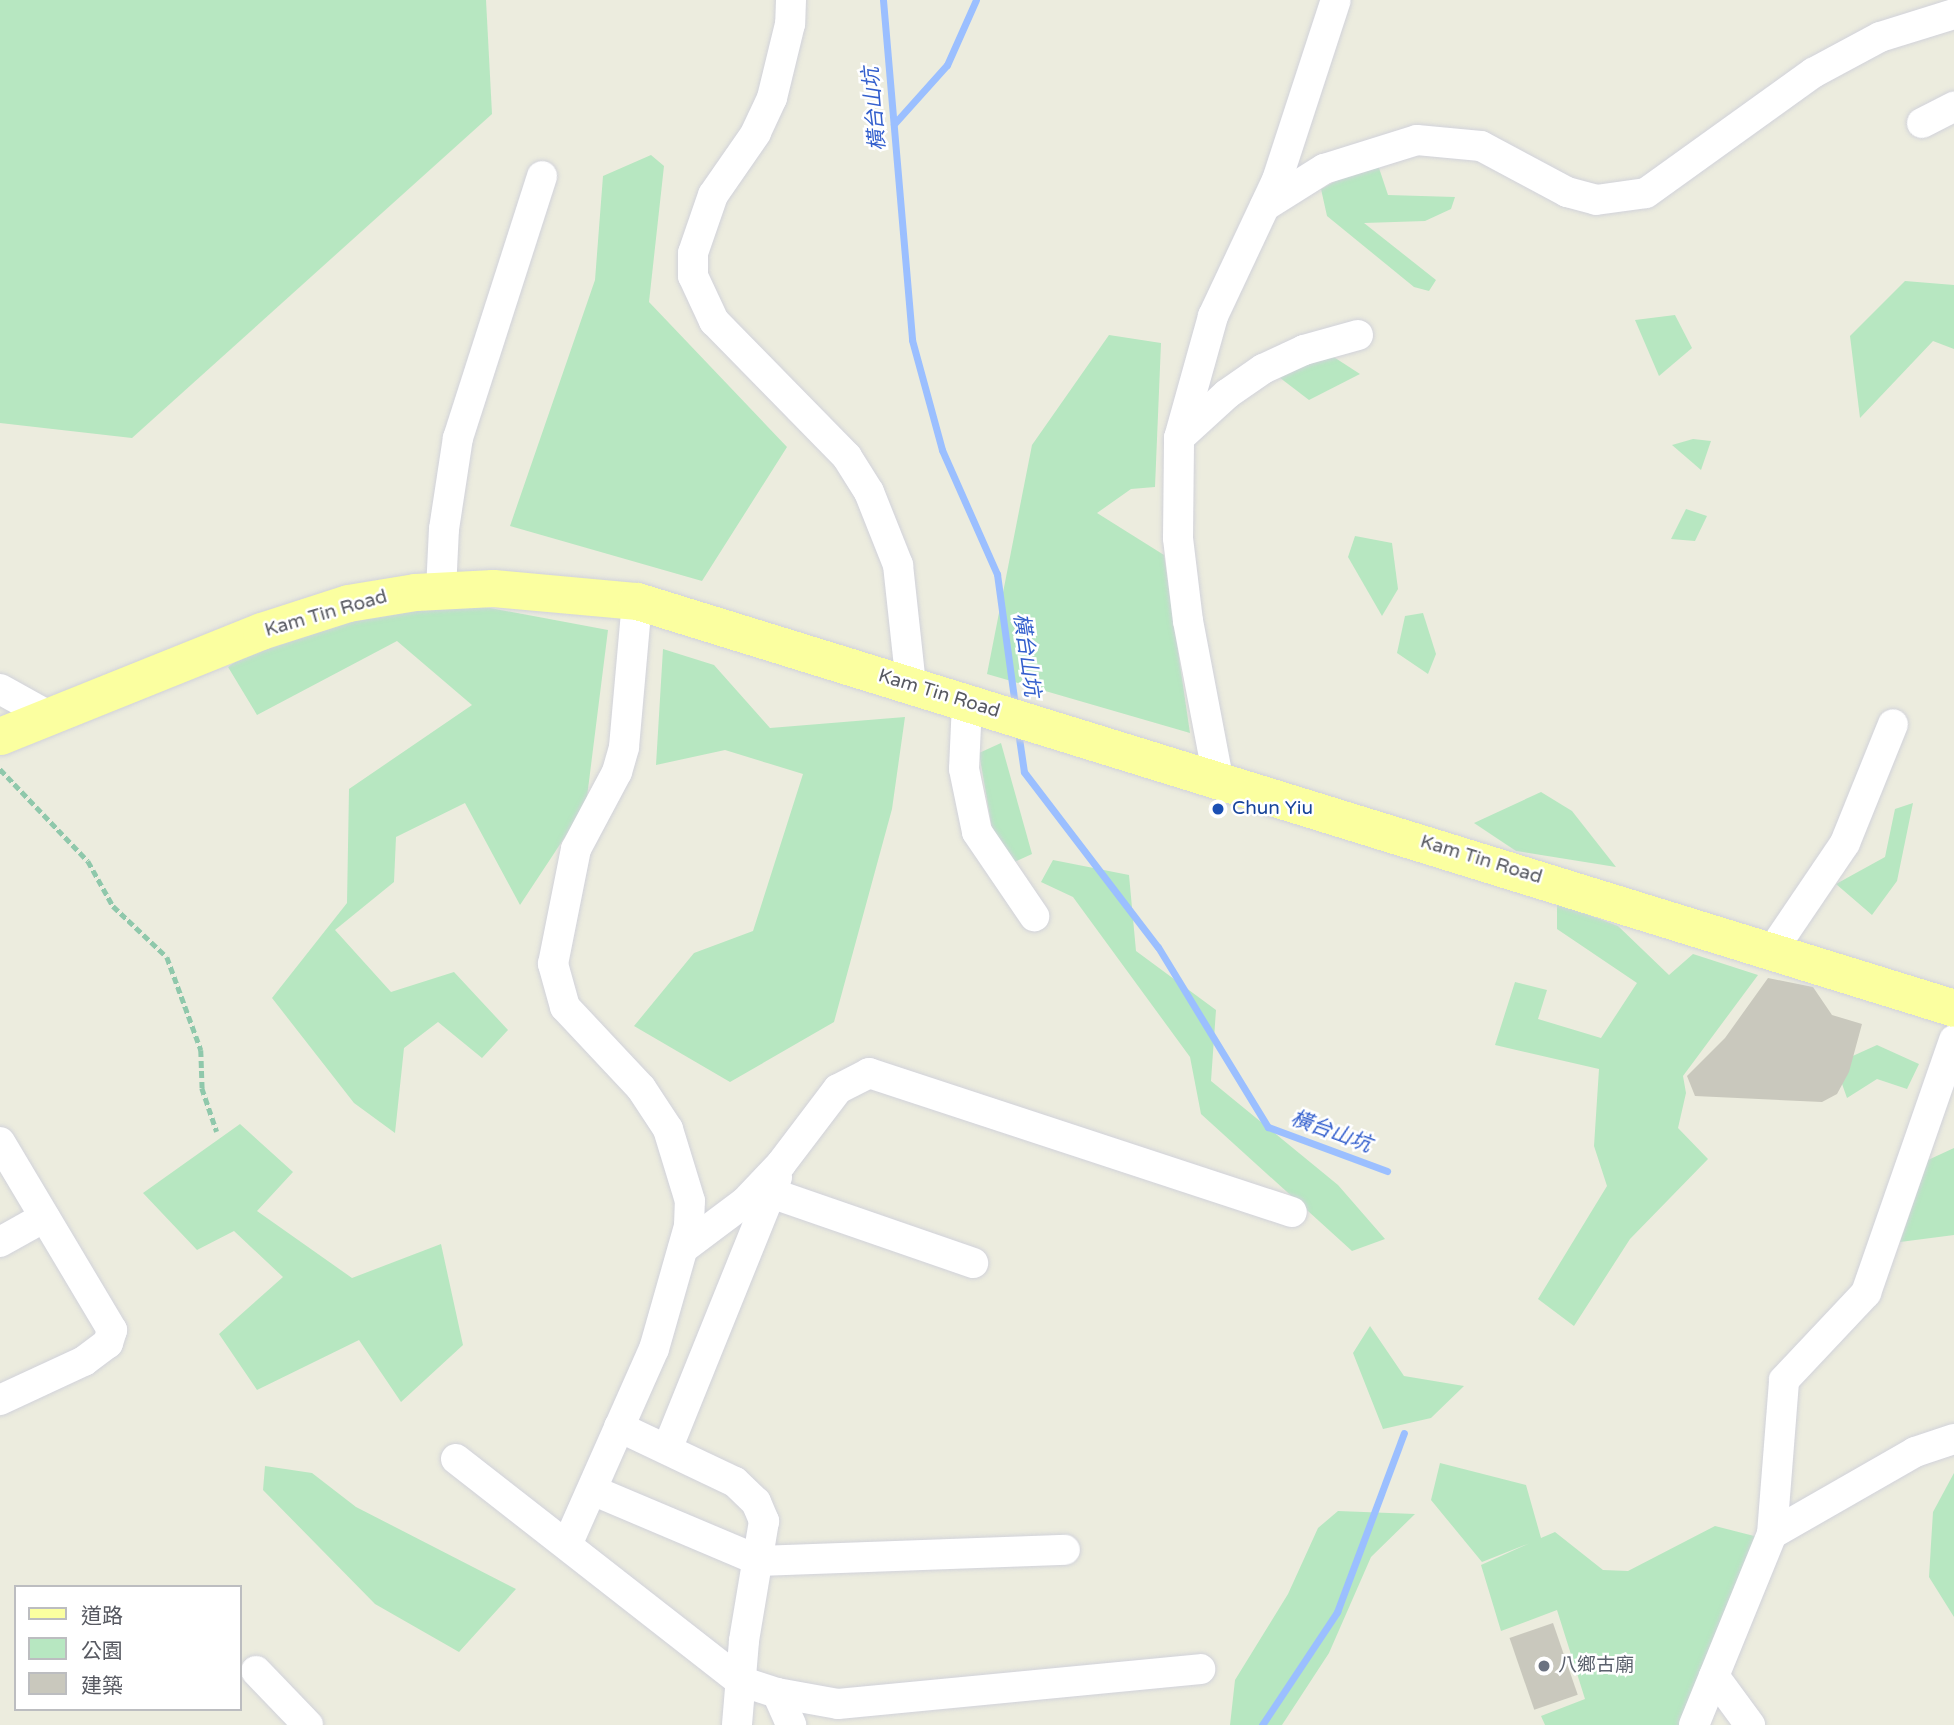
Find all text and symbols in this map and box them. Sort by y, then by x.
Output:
water label: 橫台山坑 [859,66,891,152]
street label: Kam Tin Road [262,586,390,642]
water label: 橫台山坑 [1008,612,1044,698]
street label: Kam Tin Road [875,665,1003,723]
place label: Chun Yiu [1232,798,1313,820]
marker: Chun Yiu [1210,801,1226,817]
street label: Kam Tin Road [1417,831,1545,889]
water label: 橫台山坑 [1287,1106,1375,1158]
legend [14,1585,242,1711]
text: 道路 [81,1604,123,1629]
text: 公園 [81,1639,123,1664]
place label: 八鄉古廟 [1558,1655,1634,1677]
marker: 八鄉古廟 [1536,1658,1552,1674]
text: 建築 [81,1674,123,1699]

